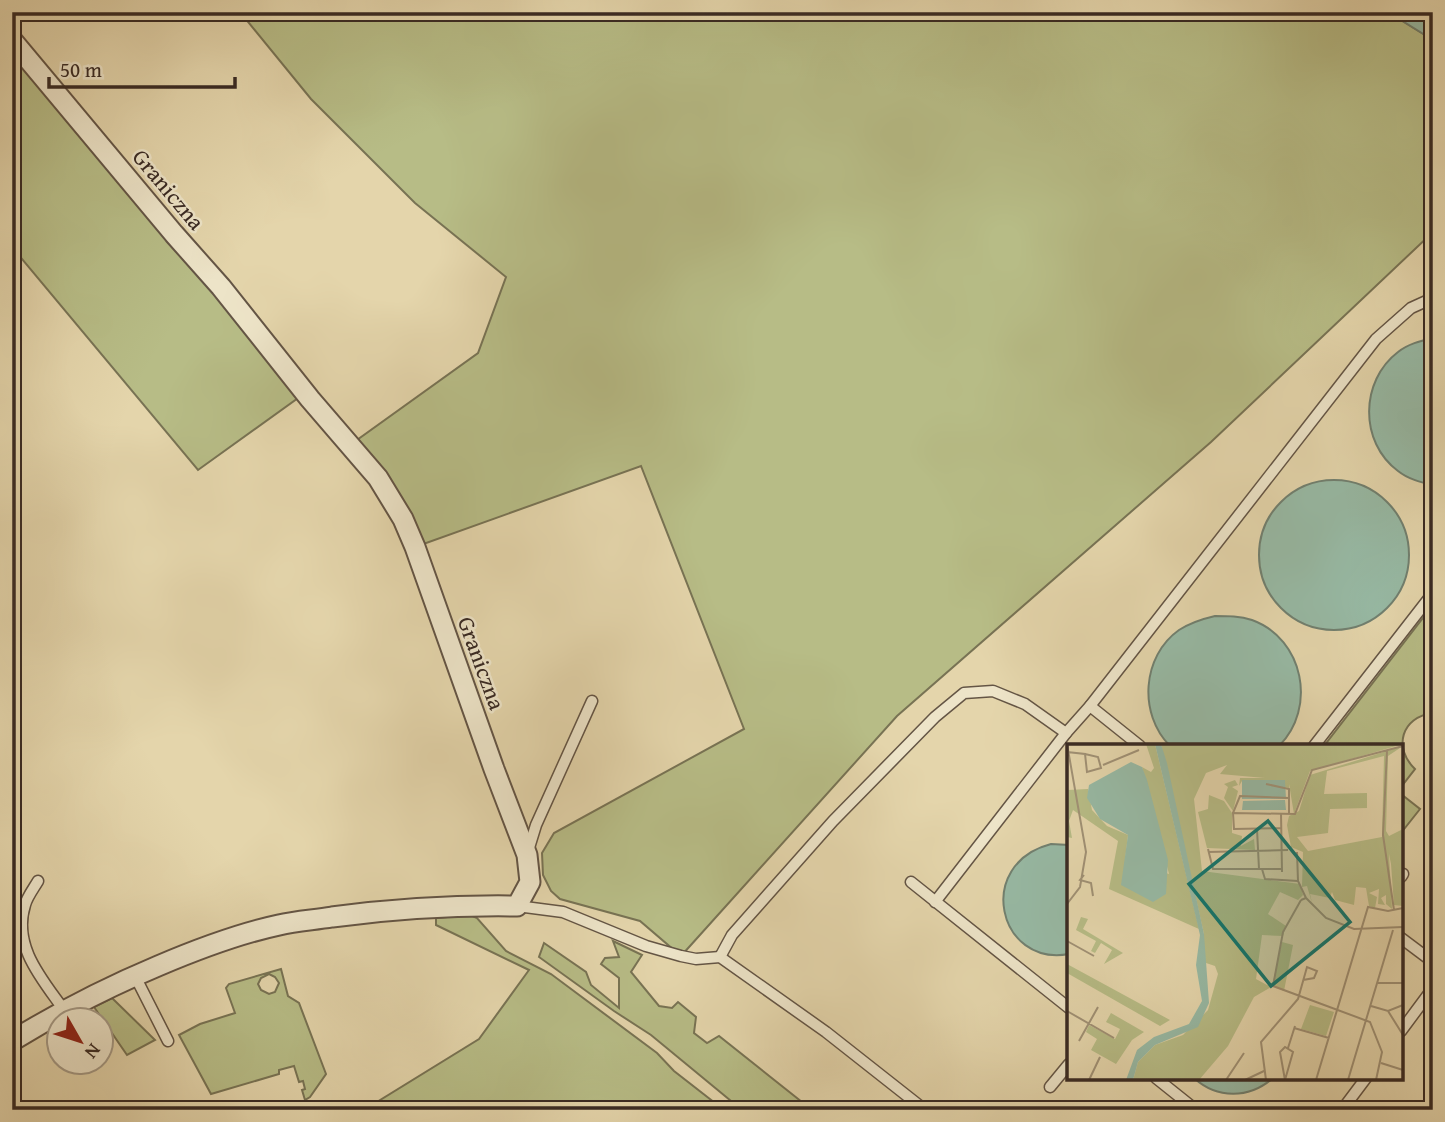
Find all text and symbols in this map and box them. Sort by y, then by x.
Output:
scale bar [49,46,234,90]
text: 50 m [60,54,102,85]
street label: Graniczna [125,141,213,237]
street label: Graniczna [450,612,514,714]
inset map [1067,744,1403,1080]
north arrow [46,1006,116,1076]
text: N [78,1038,108,1066]

